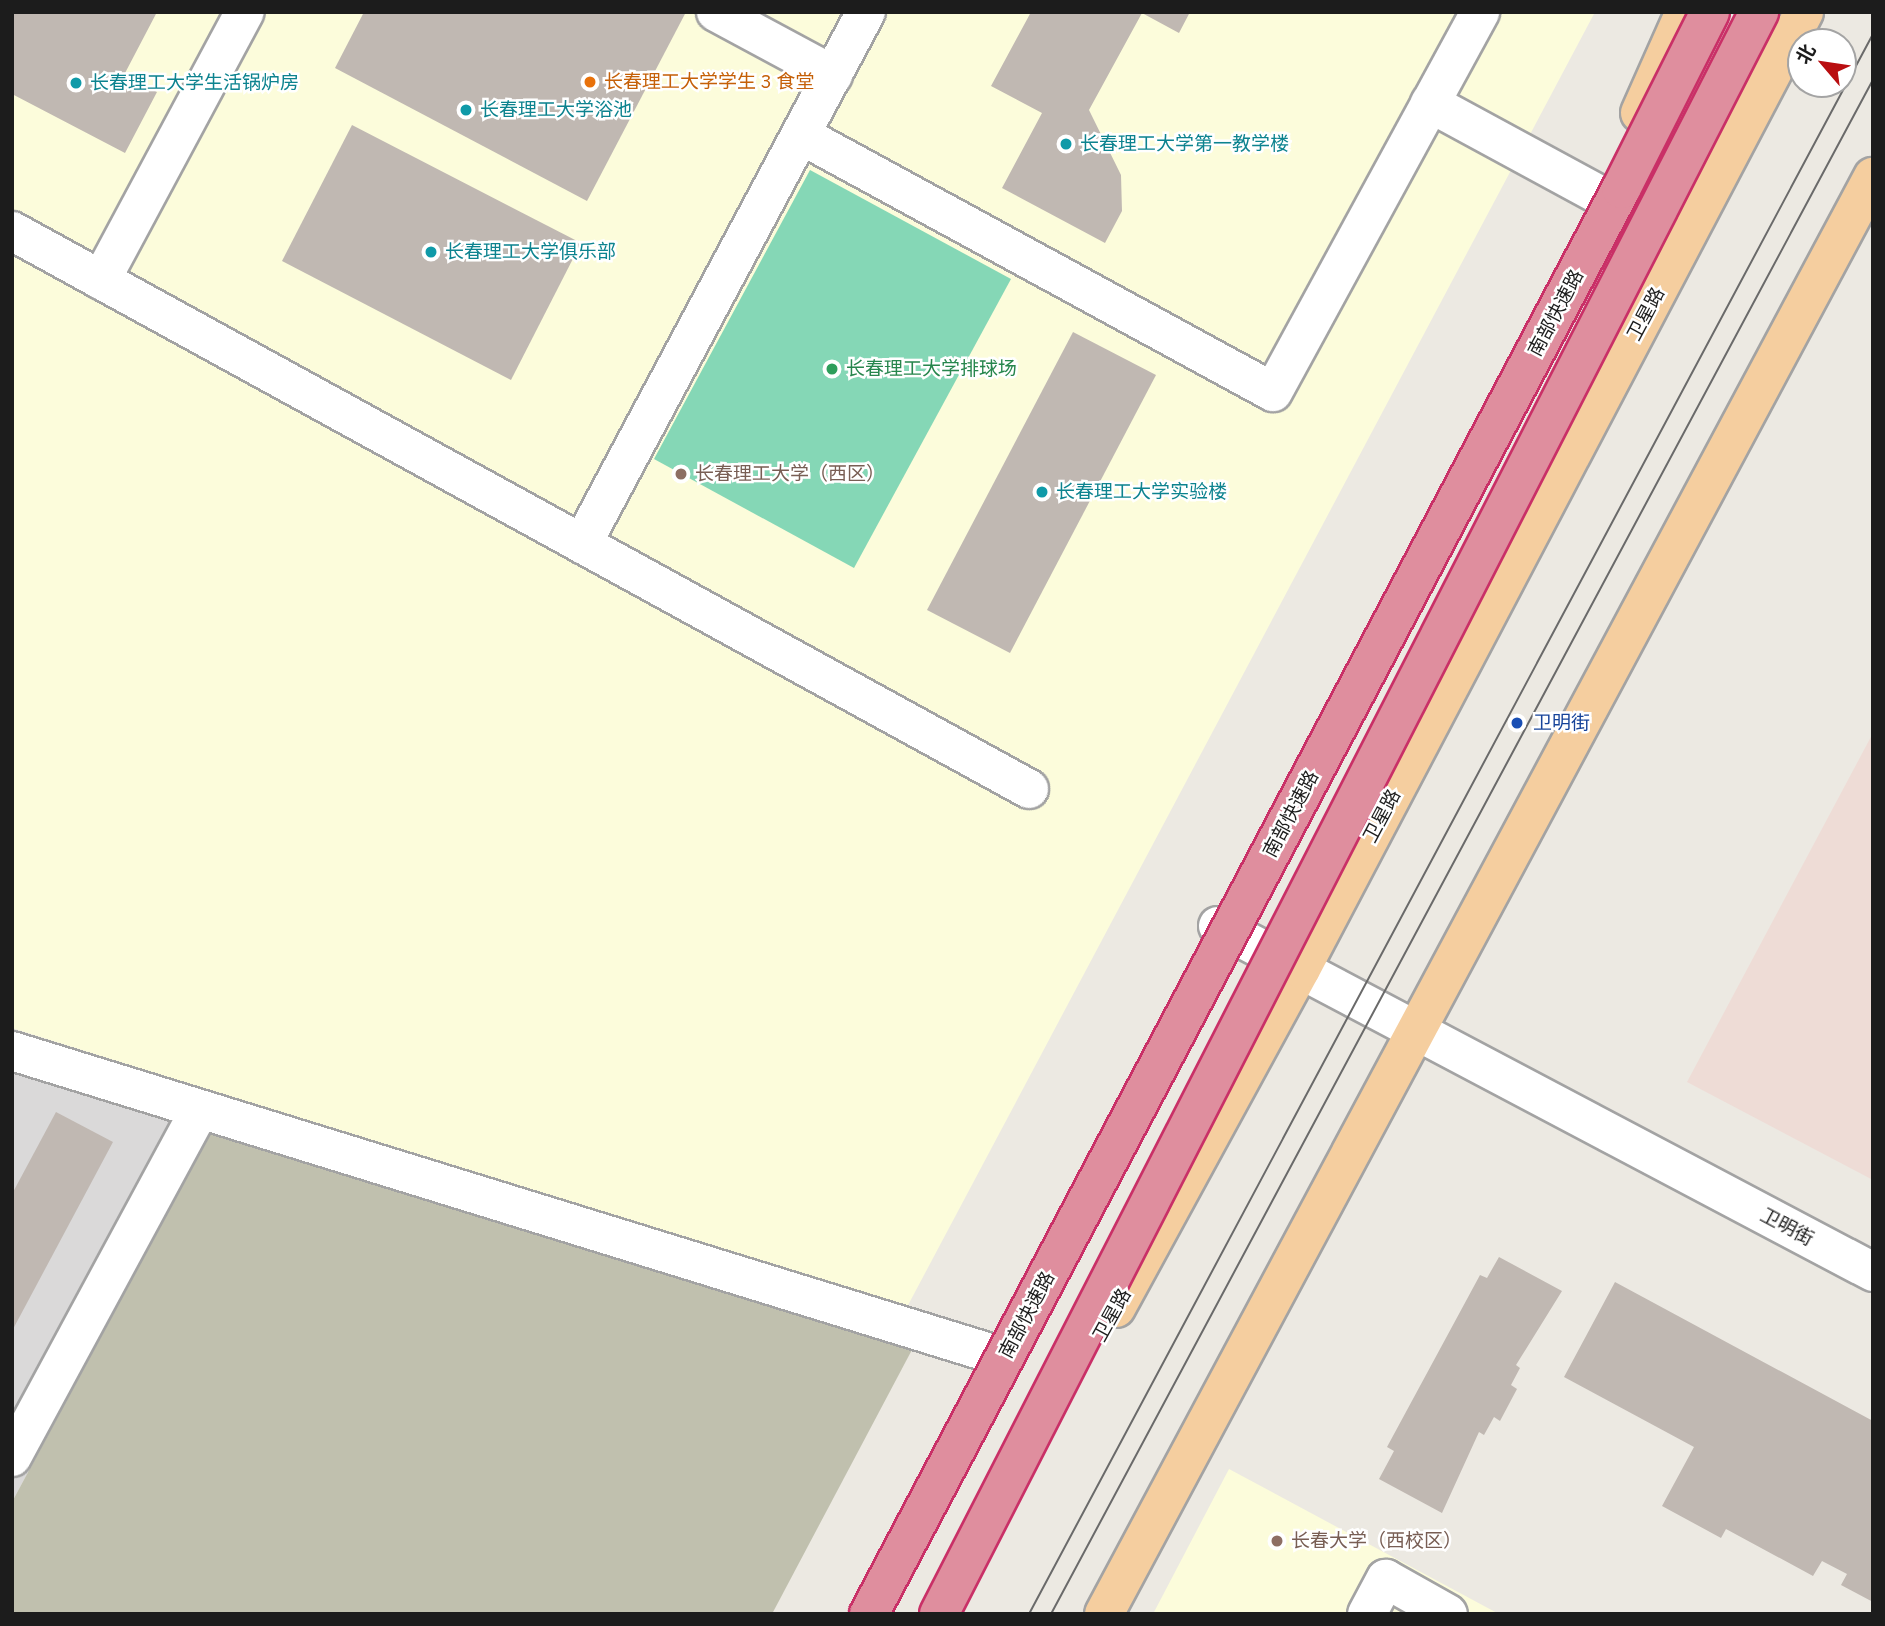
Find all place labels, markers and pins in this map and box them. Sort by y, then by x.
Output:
place label: 长春理工大学学生 3 食堂 [604,71,814,93]
place label: 长春理工大学生活锅炉房 [90,72,299,94]
marker: 长春理工大学学生 3 食堂 [582,74,598,90]
marker: 长春理工大学生活锅炉房 [68,75,84,91]
place label: 长春理工大学浴池 [480,99,632,121]
marker: 长春理工大学浴池 [458,102,474,118]
place label: 长春理工大学第一教学楼 [1080,133,1289,155]
marker: 长春理工大学第一教学楼 [1058,136,1074,152]
place label: 长春理工大学俱乐部 [445,241,616,263]
marker: 长春理工大学俱乐部 [423,244,439,260]
place label: 长春理工大学排球场 [846,358,1017,380]
marker: 长春理工大学排球场 [824,361,840,377]
place label: 长春理工大学（西区） [695,463,885,485]
marker: 长春理工大学（西区） [673,466,689,482]
place label: 长春理工大学实验楼 [1056,481,1227,503]
marker: 长春理工大学实验楼 [1034,484,1050,500]
place label: 卫明街 [1533,712,1590,734]
marker: 卫明街 [1507,713,1527,733]
place label: 长春大学（西校区） [1291,1530,1462,1552]
marker: 长春大学（西校区） [1269,1533,1285,1549]

